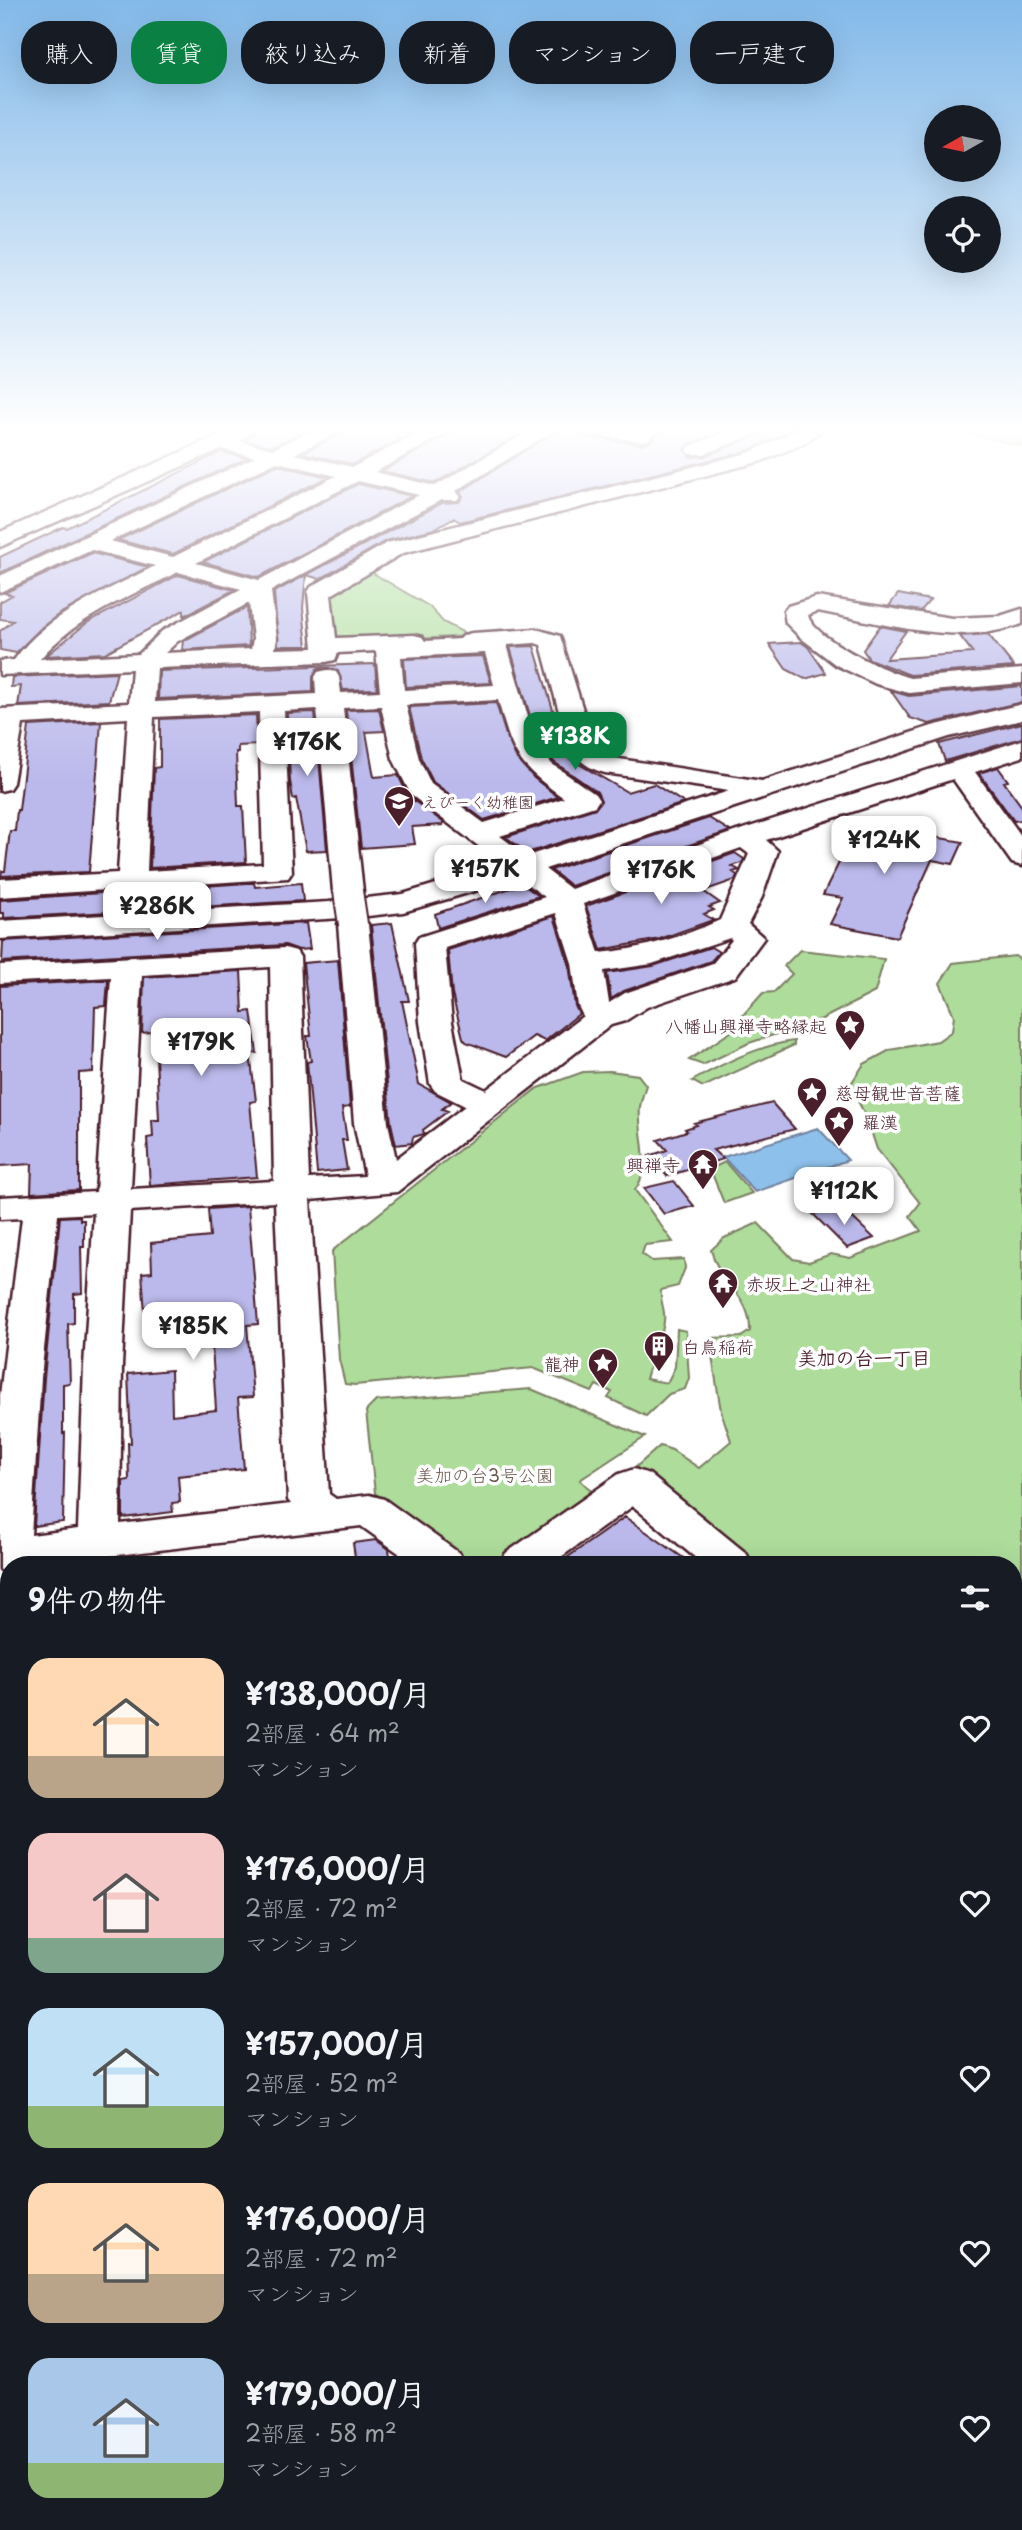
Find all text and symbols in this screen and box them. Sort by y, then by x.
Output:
chip: 購入 [21,21,117,84]
chip: 賃貸 [131,21,227,84]
chip: 絞り込み [241,21,385,84]
chip: 新着 [399,21,495,84]
chip: マンション [509,21,676,84]
chip: 一戸建て [690,21,834,84]
north arrow [924,105,1001,182]
map controls [924,105,1001,273]
button: locate [924,196,1001,273]
pin: ¥138K [526,712,624,772]
text: ¥138K [540,717,610,752]
pin: ¥176K [258,718,356,778]
text: ¥176K [272,723,342,758]
school or university icon: えぴーく幼稚園 [382,784,416,828]
place label: えぴーく幼稚園 [422,789,534,813]
pin: ¥124K [835,816,933,876]
text: ¥124K [847,821,921,856]
pin: ¥157K [436,846,534,905]
pin: ¥176K [612,846,710,906]
text: ¥157K [450,850,520,885]
text: ¥176K [626,851,696,886]
pin: ¥286K [108,883,206,942]
text: ¥286K [119,887,195,922]
place icon: 八幡山興禅寺略縁起 [833,1008,867,1052]
place label: 八幡山興禅寺略縁起 [665,1012,827,1039]
pin: ¥179K [152,1018,250,1078]
text: ¥179K [167,1023,235,1058]
place icon: 慈母観世音菩薩 [795,1075,829,1119]
place label: 慈母観世音菩薩 [835,1079,961,1106]
place icon: 羅漢 [822,1104,856,1148]
place label: 羅漢 [862,1108,898,1135]
temple icon: 興禅寺 [686,1147,720,1191]
place label: 興禅寺 [626,1151,680,1178]
pin: ¥112K [795,1168,893,1227]
text: ¥112K [810,1172,878,1207]
temple icon: 赤坂上之山神社 [706,1266,740,1310]
place label: 赤坂上之山神社 [746,1270,872,1297]
pin: ¥185K [144,1302,242,1362]
text: ¥185K [158,1307,228,1342]
building icon: 白鳥稲荷 [642,1329,676,1373]
place label: 白鳥稲荷 [682,1333,754,1360]
district label: 美加の台一丁目 [797,1343,931,1371]
place icon: 龍神 [586,1346,620,1390]
place label: 龍神 [544,1350,580,1377]
park label: 美加の台3号公園 [416,1461,554,1488]
text: 9件の物件 [28,1576,166,1621]
icon: filters [956,1579,994,1617]
text: ¥138,000/月 [245,1670,431,1715]
icon: home [84,1686,168,1770]
icon: heart [956,1709,994,1747]
text: 2部屋 · 64 m² [245,1715,400,1750]
text: マンション [245,1750,359,1785]
text: ¥176,000/月 [245,1845,430,1890]
icon: home [84,1861,168,1945]
icon: heart [956,1884,994,1922]
text: 2部屋 · 72 m² [245,1890,398,1925]
text: マンション [245,1925,359,1960]
text: ¥157,000/月 [245,2020,428,2065]
icon: home [84,2036,168,2120]
icon: heart [956,2059,994,2097]
text: 2部屋 · 52 m² [245,2065,398,2100]
text: マンション [245,2100,359,2135]
text: ¥176,000/月 [245,2195,430,2240]
icon: home [84,2211,168,2295]
icon: heart [956,2234,994,2272]
text: 2部屋 · 72 m² [245,2240,398,2275]
text: マンション [245,2275,359,2310]
text: ¥179,000/月 [245,2370,426,2415]
icon: home [84,2386,168,2470]
icon: heart [956,2409,994,2447]
text: 2部屋 · 58 m² [245,2415,397,2450]
text: マンション [245,2450,359,2485]

